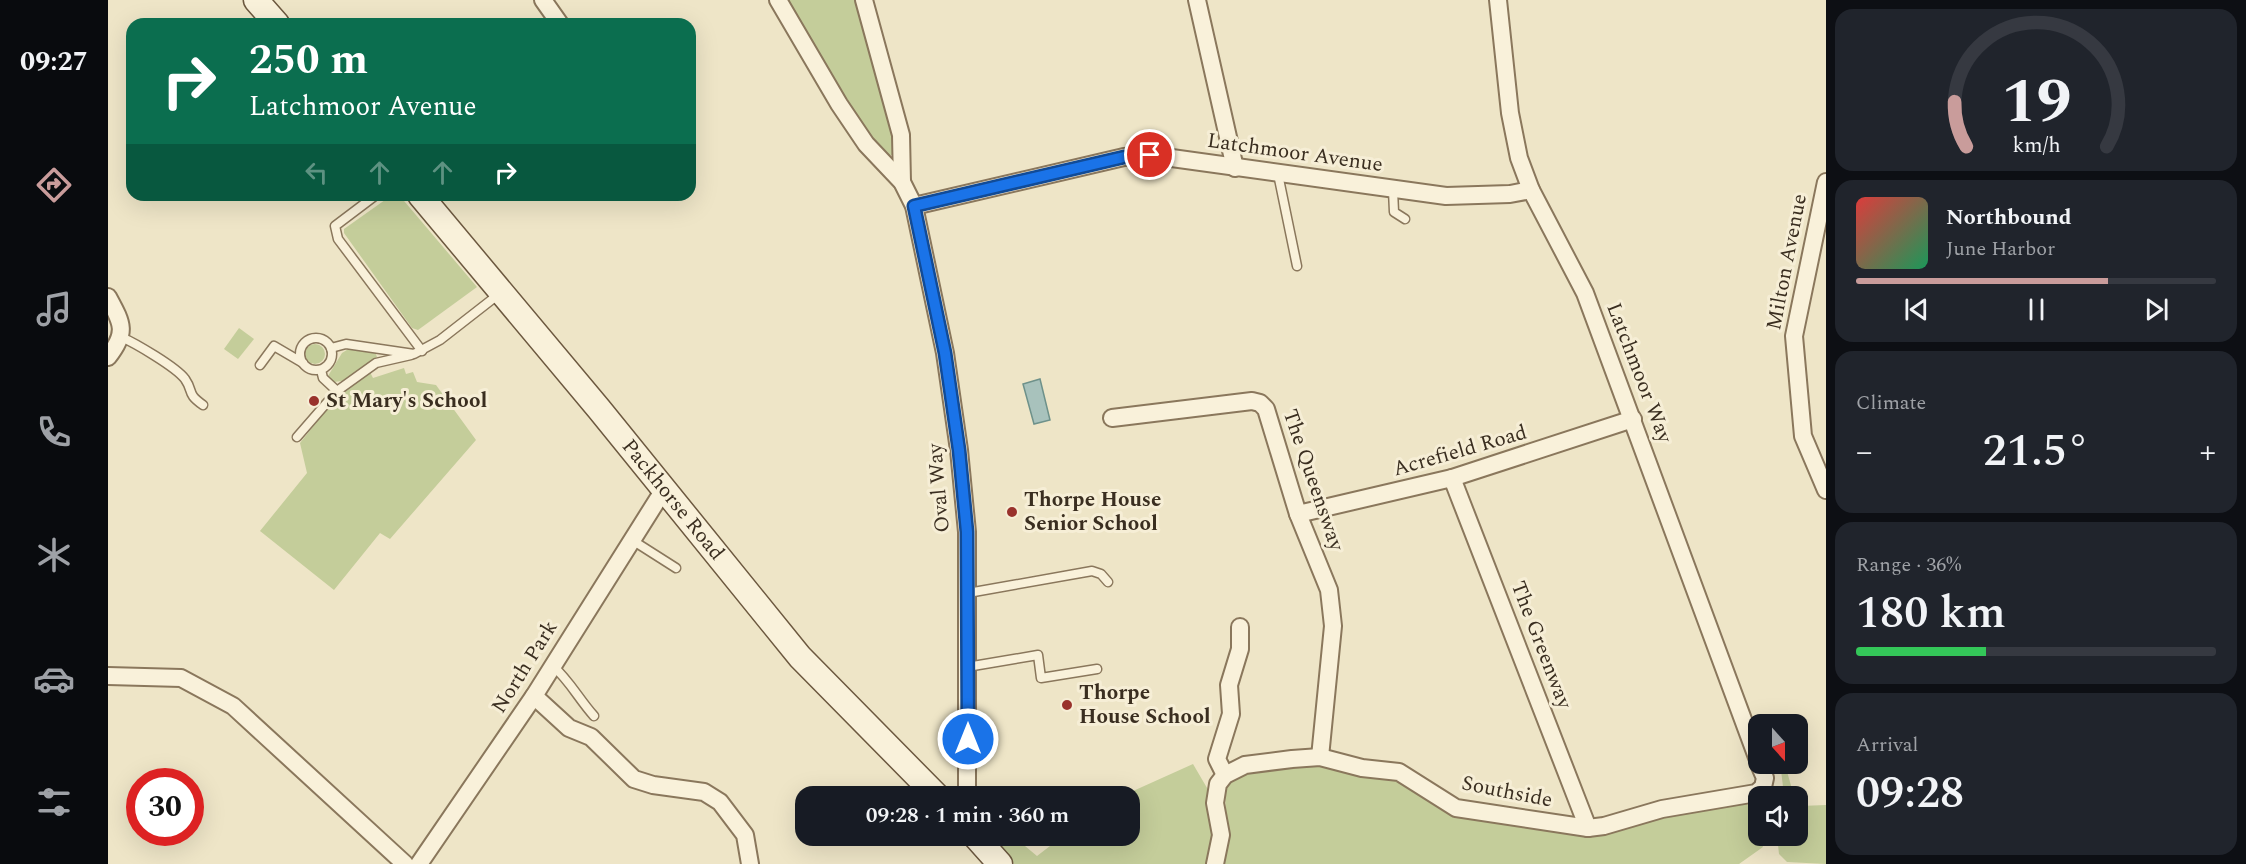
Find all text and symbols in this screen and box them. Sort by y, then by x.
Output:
text: 250 m [249,29,368,92]
text: 09:27 [20,41,88,83]
icon: right [150,42,228,120]
text: 19 [2001,55,2071,150]
text: Latchmoor Avenue [249,86,477,128]
street label: Latchmoor Avenue [1205,125,1385,181]
pin [1124,129,1175,180]
text: km/h [2012,129,2060,162]
icon: arrive [1133,138,1166,171]
icon: left [300,156,333,189]
icon: ahead [363,156,396,189]
icon: ahead [426,156,459,189]
icon: right [489,156,522,189]
icon: directions [33,164,75,206]
street label: Milton Avenue [1758,191,1816,333]
text: Northbound [1946,201,2072,234]
text: June Harbor [1946,234,2055,264]
icon: music [33,288,75,330]
icon: previous [1900,293,1933,326]
icon: pause [2020,293,2053,326]
icon: next [2140,293,2173,326]
street label: Latchmoor Way [1598,298,1681,449]
place label: St Mary's School [326,385,488,417]
text: Climate [1856,388,1926,418]
marker: St Mary's School [307,394,321,408]
street label: The Queensway [1274,405,1353,556]
icon: phone [33,411,75,453]
street label: Acrefield Road [1389,417,1531,485]
text: 21.5° [1983,417,2089,486]
text: − [1856,427,1873,477]
text: + [2199,427,2216,477]
street label: Packhorse Road [613,432,732,568]
street label: Oval Way [919,441,959,534]
place label: Thorpe House Senior School [1024,484,1161,540]
marker: Thorpe House Senior School [1005,505,1019,519]
icon: climate [33,534,75,576]
text: Range · 36% [1856,550,1961,580]
street label: The Greenway [1502,576,1580,714]
text: 180 km [1856,579,2006,648]
street label: North Park [484,614,566,720]
icon: car [33,658,75,700]
place label: Thorpe House School [1079,677,1211,733]
marker: Thorpe House School [1060,698,1074,712]
position arrow [936,707,1000,771]
north arrow [1748,714,1808,774]
map controls [1748,714,1808,846]
text: Arrival [1856,730,1918,760]
text: 09:28 [1856,759,1964,828]
speed limit sign: 30 [126,768,204,846]
street label: Southside [1459,768,1555,816]
icon: filters [33,781,75,823]
button: sound [1748,786,1808,846]
text: 09:28 · 1 min · 360 m [866,799,1069,832]

